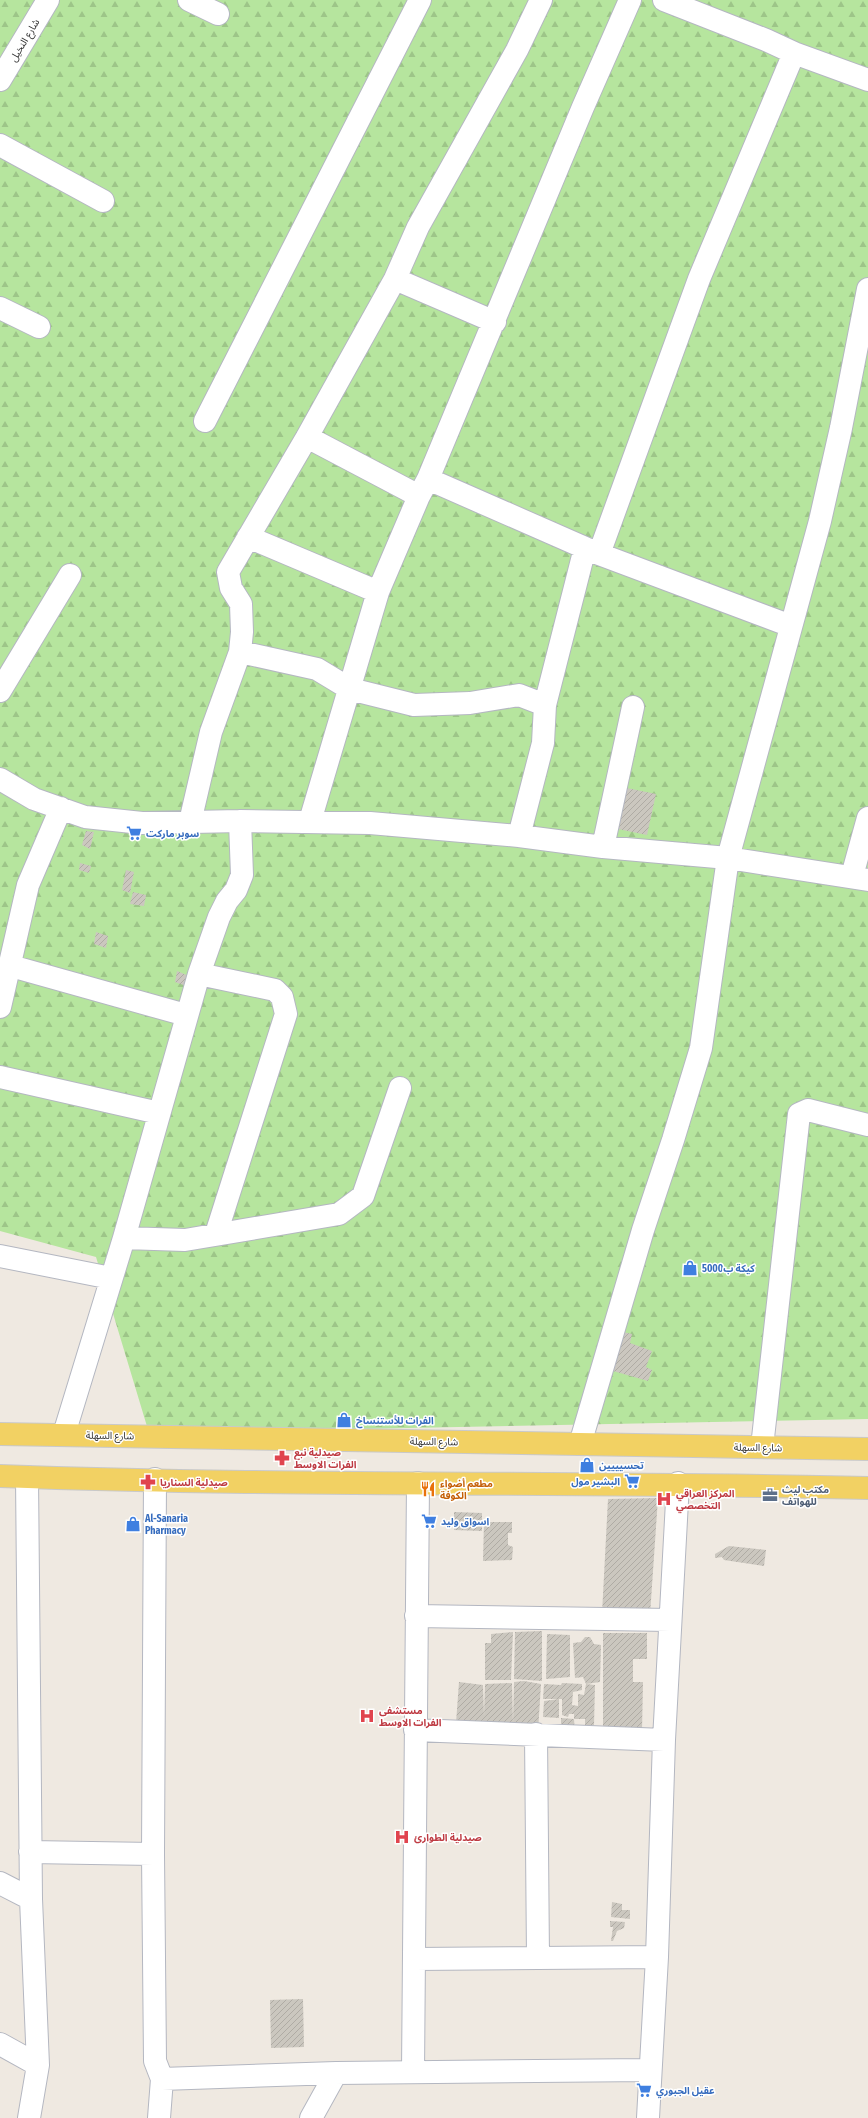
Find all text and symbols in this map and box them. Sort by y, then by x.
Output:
street label: شارع النخيل [7,17,43,65]
supermarket icon: سوبر ماركت [125,824,143,842]
place label: سوبر ماركت [146,828,199,840]
shop icon: كيكة ب5000 [681,1259,699,1277]
place label: كيكة ب5000 [702,1263,755,1275]
shop icon: الفرات للأستنساخ [335,1411,353,1429]
place label: الفرات للأستنساخ [356,1415,434,1429]
street label: شارع السهلة [86,1430,134,1443]
street label: شارع السهلة [410,1436,458,1449]
street label: شارع السهلة [734,1442,782,1455]
place label: صيدلية نبع الفرات الاوسط [294,1447,357,1471]
pharmacy icon: صيدلية نبع الفرات الاوسط [273,1449,291,1467]
shop icon: تحسيييين [578,1456,596,1474]
place label: تحسيييين [599,1460,644,1472]
supermarket icon: البشير مول [623,1472,641,1490]
pharmacy icon: صيدلية السناريا [139,1473,157,1491]
place label: البشير مول [571,1476,620,1488]
place label: صيدلية السناريا [160,1477,228,1489]
place label: مطعم أضواء الكوفة [440,1478,493,1502]
restaurant icon: مطعم أضواء الكوفة [419,1480,437,1498]
place label: مكتب ليث للهواتف [782,1484,829,1508]
office icon: مكتب ليث للهواتف [761,1486,779,1504]
place label: المركز العراقي التخصصي [676,1488,735,1514]
hospital icon: المركز العراقي التخصصي [655,1490,673,1508]
supermarket icon: اسواق وليد [420,1512,438,1530]
place label: Al-Sanaria Pharmacy [144,1513,188,1537]
shop icon: Al-Sanaria Pharmacy [124,1515,142,1533]
place label: اسواق وليد [441,1516,490,1528]
place label: مستشفى الفرات الاوسط [379,1705,442,1729]
hospital icon: مستشفى الفرات الاوسط [358,1707,376,1725]
hospital icon: صيدلية الطوارئ [393,1828,411,1846]
place label: صيدلية الطوارئ [414,1832,482,1844]
supermarket icon: عقيل الجبوري [635,2081,653,2099]
place label: عقيل الجبوري [656,2085,715,2099]

